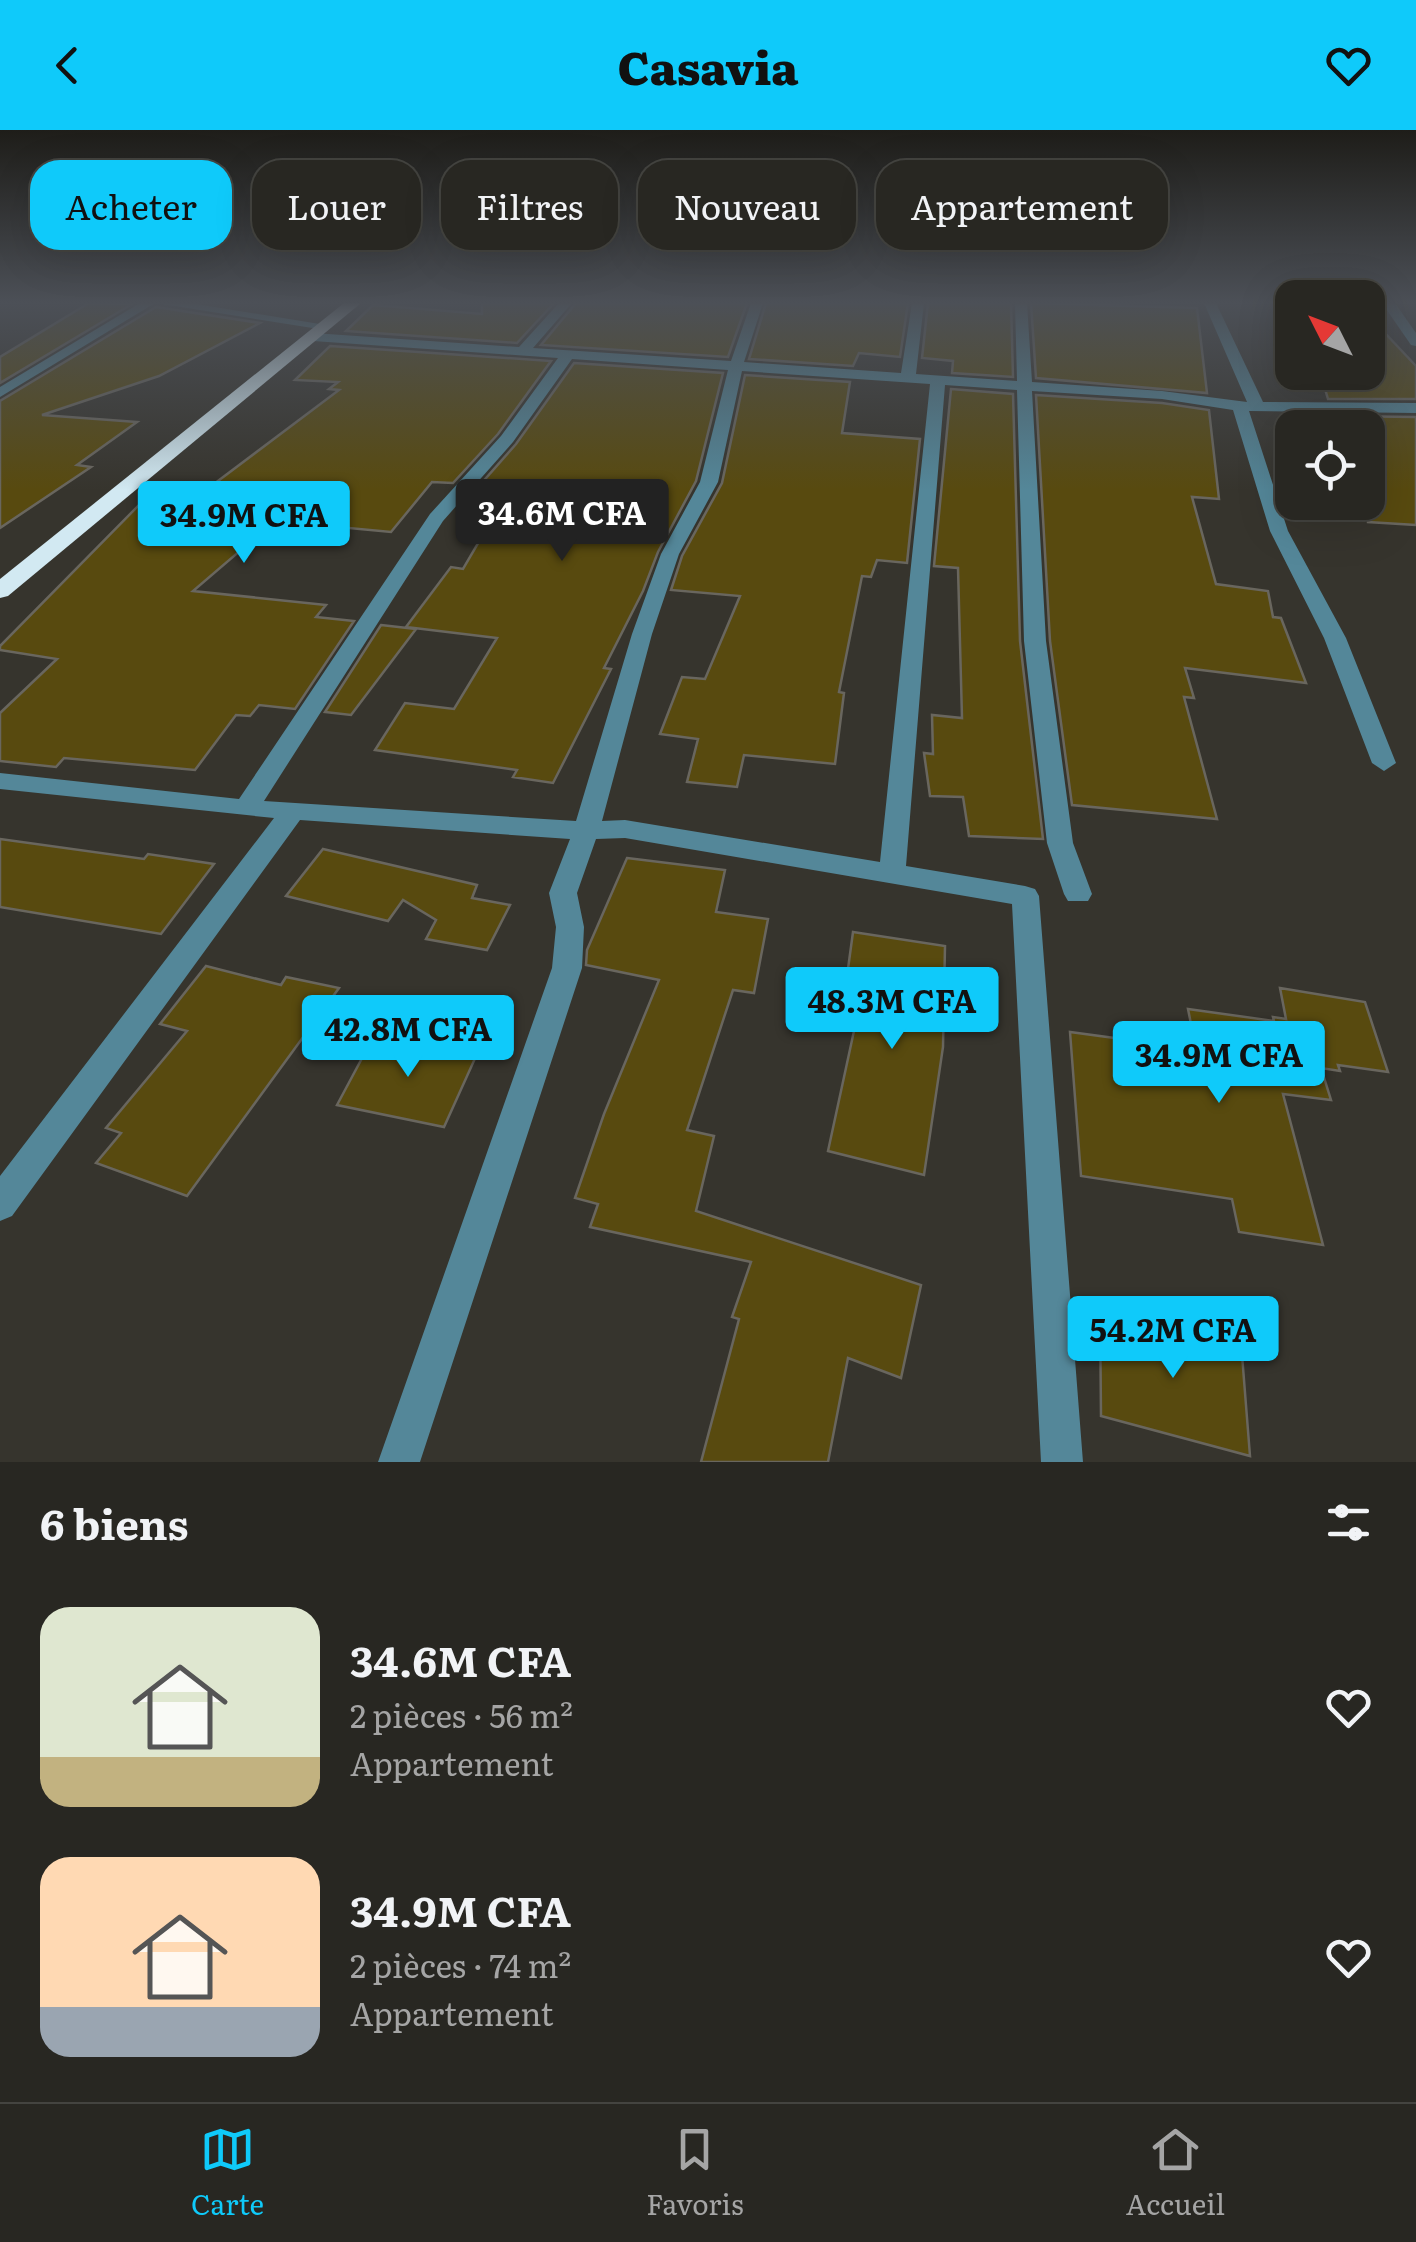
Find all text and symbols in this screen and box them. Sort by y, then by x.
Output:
text: Casavia [618,32,798,99]
icon: back [40,38,95,93]
icon: heart [1321,38,1376,93]
chip: Acheter [30,160,232,250]
chip: Louer [252,160,421,250]
chip: Filtres [441,160,618,250]
chip: Nouveau [638,160,856,250]
chip: Appartement [876,160,1168,250]
north arrow [1275,280,1385,390]
map controls [1275,280,1385,520]
button: locate [1275,410,1385,520]
pin: 34.6M CFA [448,479,676,564]
pin: 34.9M CFA [130,481,358,566]
text: 34.6M CFA [478,487,646,535]
text: 34.9M CFA [160,489,328,537]
pin: 48.3M CFA [778,967,1006,1052]
text: 48.3M CFA [808,975,976,1023]
pin: 42.8M CFA [294,995,522,1080]
text: 42.8M CFA [324,1003,492,1051]
pin: 34.9M CFA [1105,1021,1333,1106]
text: 34.9M CFA [1135,1029,1303,1077]
pin: 54.2M CFA [1059,1296,1287,1381]
text: 54.2M CFA [1090,1304,1256,1352]
text: 6 biens [40,1491,189,1553]
icon: filters [1321,1495,1376,1550]
text: 34.6M CFA [350,1628,571,1690]
icon: home [120,1647,240,1767]
icon: heart [1321,1680,1376,1735]
text: 2 pièces · 56 m² [350,1690,573,1738]
text: Appartement [350,1738,553,1786]
text: 34.9M CFA [350,1878,571,1940]
icon: home [120,1897,240,2017]
icon: heart [1321,1930,1376,1985]
text: 2 pièces · 74 m² [350,1940,571,1988]
text: Appartement [350,1988,553,2036]
tab: Carte [191,2122,264,2224]
tab: Favoris [646,2122,744,2224]
tab: Accueil [1126,2122,1225,2224]

